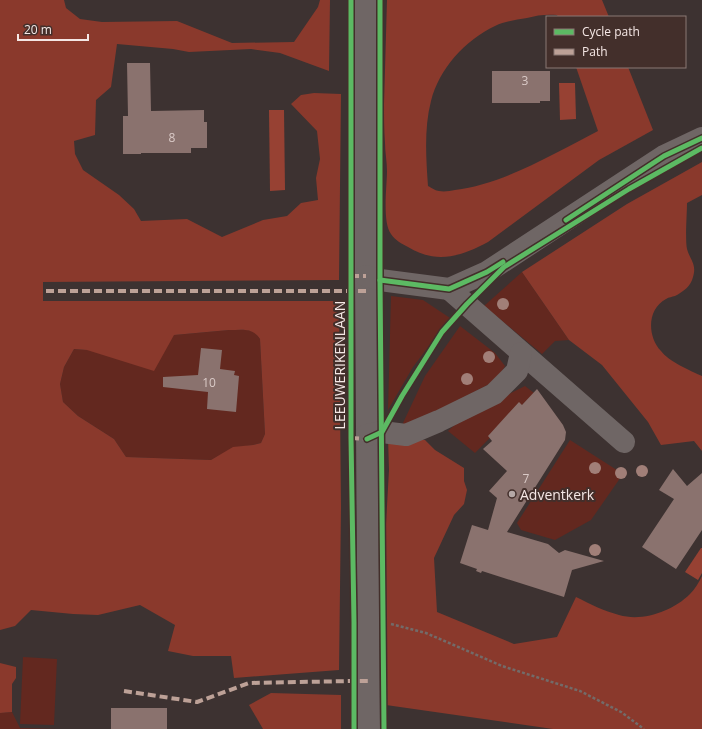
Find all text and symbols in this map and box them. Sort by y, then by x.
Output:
scale bar [18,16,88,42]
legend [546,16,686,68]
text: 20 m [24,21,52,38]
text: Cycle path [582,23,640,40]
text: Path [582,43,608,60]
house number: 3 [522,72,529,89]
house number: 8 [169,129,176,146]
street label: LEEUWERIKENLAAN [330,301,349,429]
house number: 10 [202,374,216,391]
house number: 7 [523,470,530,487]
place label: Adventkerk [520,485,595,504]
marker: Adventkerk [507,489,517,499]

